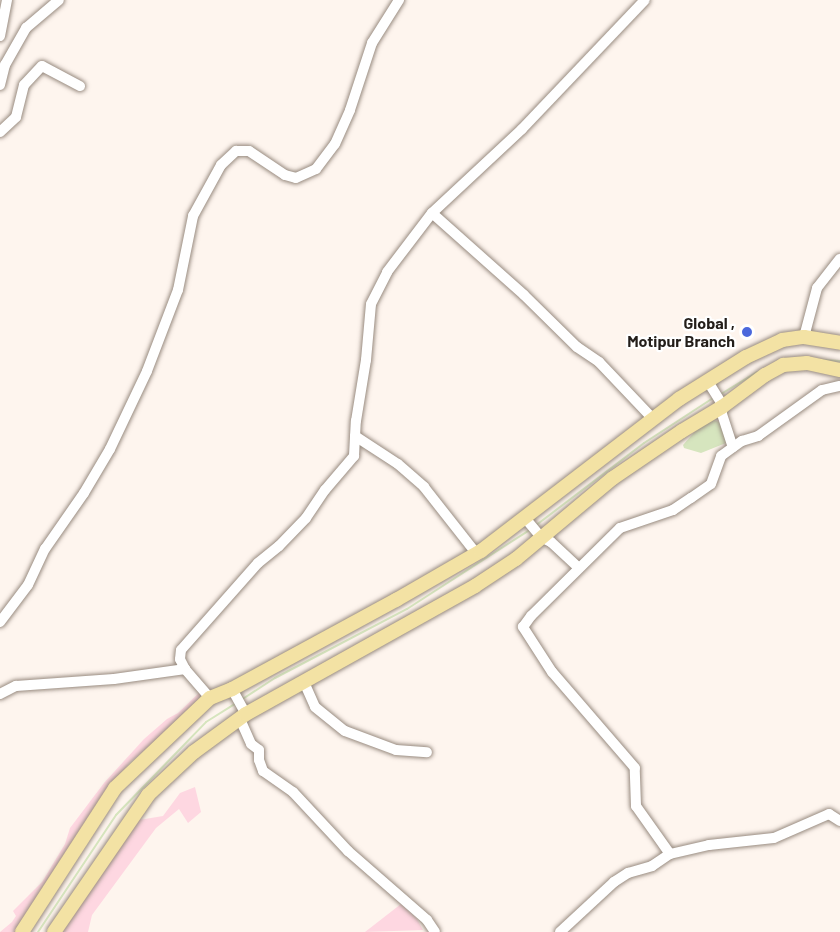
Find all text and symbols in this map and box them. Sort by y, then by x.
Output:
place label: Global , Motipur Branch [627,313,735,351]
marker: Global , Motipur Branch [740,325,754,339]

